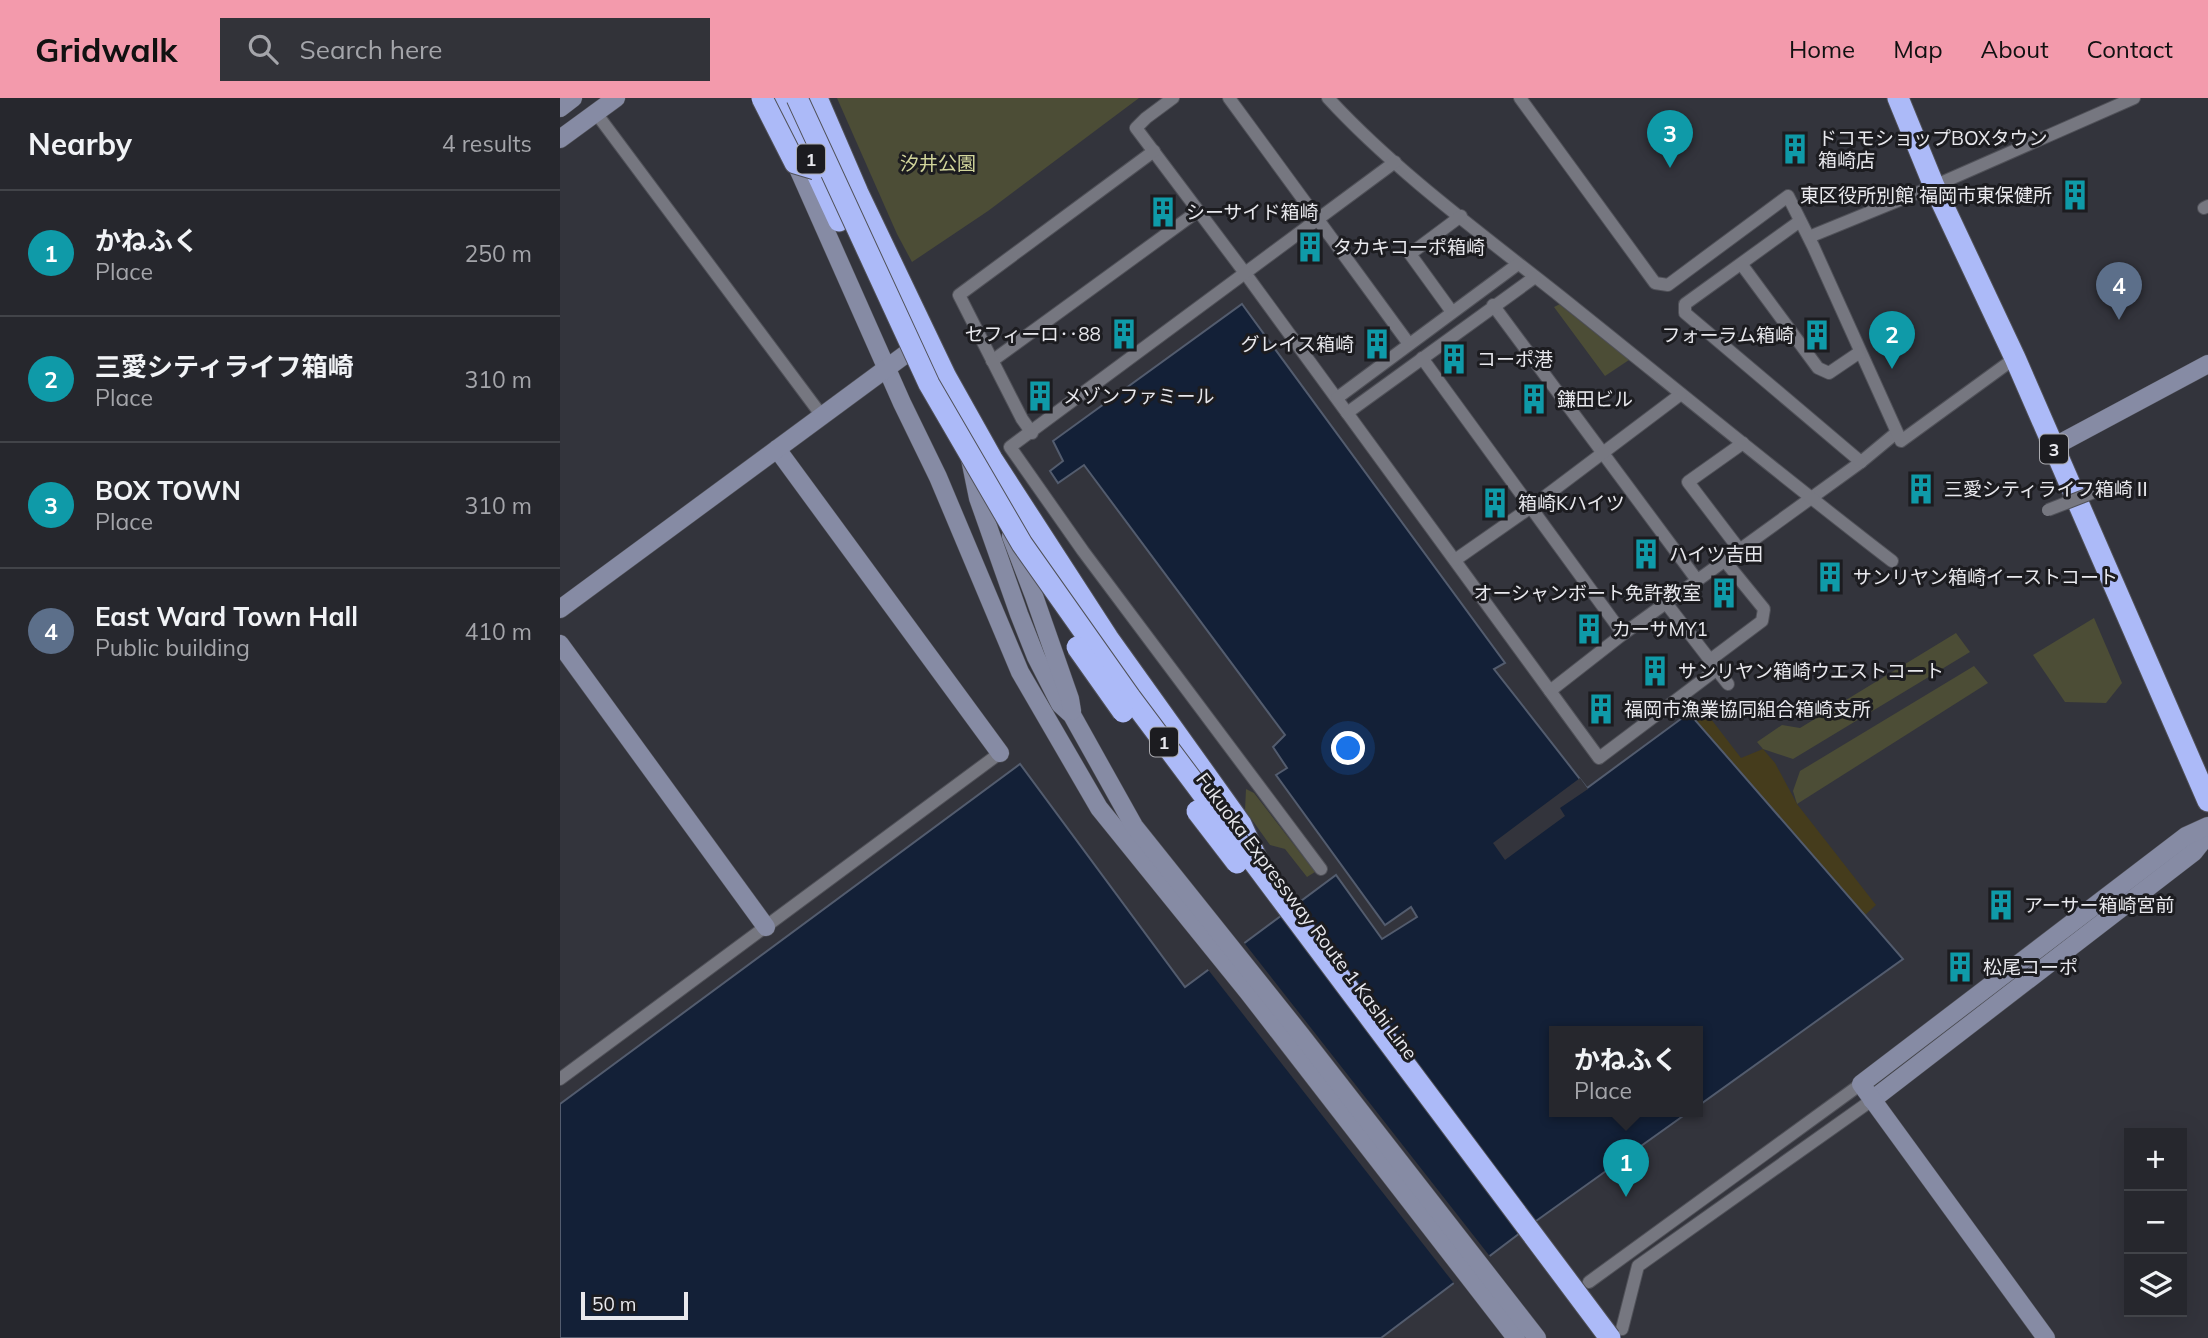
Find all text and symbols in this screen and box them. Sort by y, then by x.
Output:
search box [220,18,710,81]
text: Gridwalk [35,29,178,70]
icon: search [244,30,282,68]
text: Search here [300,33,442,66]
text: Home [1789,34,1855,64]
text: Map [1893,34,1943,64]
text: About [1981,34,2049,64]
text: Contact [2087,34,2173,64]
pin: 3 [1647,110,1693,168]
text: Nearby [28,125,132,163]
place label: ドコモショップBOXタウン 箱崎店 [1818,126,2047,172]
text: 4 results [442,129,532,158]
building icon: ドコモショップBOXタウン 箱崎店 [1778,132,1812,166]
road number: 1 [797,144,825,174]
park label: 汐井公園 [900,151,976,175]
building icon: 東区役所別館 福岡市東保健所 [2058,178,2092,212]
place label: 東区役所別館 福岡市東保健所 [1800,183,2052,207]
building icon: シーサイド箱崎 [1146,195,1180,229]
place label: シーサイド箱崎 [1186,200,1319,224]
text: かねふく [95,224,199,257]
building icon: タカキコーポ箱崎 [1293,230,1327,264]
place label: タカキコーポ箱崎 [1333,235,1485,259]
text: 1 [44,239,58,268]
text: 250 m [464,239,532,268]
text: Place [95,257,153,286]
pin: 4 [2096,262,2142,320]
pin: 2 [1869,311,1915,369]
building icon: セフィーロ‥88 [1107,317,1141,351]
building icon: フォーラム箱崎 [1800,318,1834,352]
place label: セフィーロ‥88 [965,322,1101,346]
place label: フォーラム箱崎 [1662,323,1794,347]
building icon: グレイス箱崎 [1360,327,1394,361]
place label: グレイス箱崎 [1241,332,1354,356]
building icon: コーポ港 [1437,342,1471,376]
place label: コーポ港 [1477,347,1553,371]
text: 三愛シティライフ箱崎 [95,350,353,383]
text: 2 [44,365,58,394]
text: 310 m [464,365,532,394]
building icon: メゾンファミール [1023,379,1057,413]
building icon: 鎌田ビル [1517,382,1551,416]
text: Place [95,383,153,412]
place label: メゾンファミール [1063,384,1214,408]
place label: 鎌田ビル [1557,387,1633,411]
road number: 3 [2040,435,2068,464]
building icon: 三愛シティライフ箱崎Ⅱ [1904,472,1938,506]
text: BOX TOWN [95,474,241,507]
place label: 三愛シティライフ箱崎Ⅱ [1944,477,2152,501]
building icon: 箱崎Kハイツ [1478,486,1512,520]
text: 3 [44,491,58,520]
text: 310 m [464,491,532,520]
place label: 箱崎Kハイツ [1518,491,1625,515]
text: Place [95,507,153,536]
building icon: ハイツ吉田 [1629,537,1663,571]
place label: ハイツ吉田 [1669,542,1764,566]
building icon: サンリヤン箱崎イーストコート [1813,560,1847,594]
place label: サンリヤン箱崎イーストコート [1853,565,2118,589]
building icon: オーシャンボート免許教室 [1707,576,1741,610]
place label: オーシャンボート免許教室 [1473,581,1701,605]
text: East Ward Town Hall [95,600,358,633]
building icon: カーサMY1 [1572,612,1606,646]
text: 4 [44,617,58,646]
text: 410 m [464,617,532,646]
place label: カーサMY1 [1612,617,1708,641]
text: Public building [95,633,250,662]
building icon: サンリヤン箱崎ウエストコート [1638,654,1672,688]
place label: サンリヤン箱崎ウエストコート [1678,659,1944,683]
building icon: 福岡市漁業協同組合箱崎支所 [1584,692,1618,726]
place label: 福岡市漁業協同組合箱崎支所 [1624,697,1871,721]
road number: 1 [1150,728,1178,756]
your location [1331,731,1365,765]
street label: Fukuoka Expressway Route 1 Kashi Line [1191,768,1423,1064]
building icon: アーサー箱崎宮前 [1984,888,2018,922]
place label: アーサー箱崎宮前 [2024,893,2174,917]
building icon: 松尾コーポ [1943,950,1977,984]
place label: 松尾コーポ [1983,955,2078,979]
popup [1549,1026,1703,1117]
text: かねふく [1574,1043,1678,1076]
text: Place [1574,1076,1632,1105]
map controls [2124,1128,2187,1317]
button: + [2124,1128,2187,1191]
pin: 1 [1603,1139,1649,1197]
button: − [2124,1191,2187,1254]
button: layers [2124,1254,2187,1317]
scale bar [581,1289,688,1321]
text: 50 m [592,1292,636,1316]

